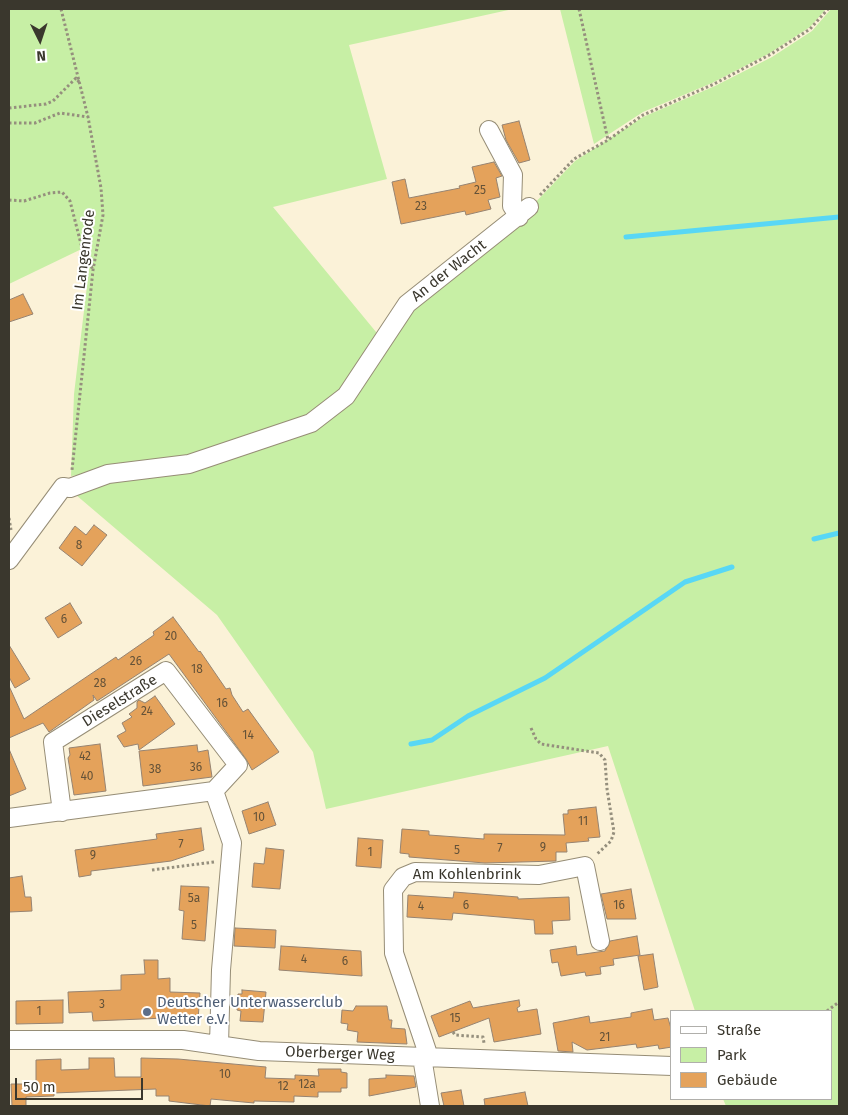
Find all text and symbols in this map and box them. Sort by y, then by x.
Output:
north arrow [15,15,65,65]
text: N [36,47,46,64]
house number: 25 [474,184,486,198]
house number: 23 [415,200,427,214]
street label: Im Langenrode [69,209,99,311]
street label: An der Wacht [408,236,490,306]
house number: 8 [76,539,82,553]
house number: 6 [61,613,67,627]
house number: 20 [165,630,177,644]
house number: 26 [130,655,142,669]
house number: 18 [191,663,203,677]
street label: Dieselstraße [79,671,161,731]
house number: 28 [94,677,106,691]
house number: 16 [216,697,228,711]
house number: 24 [141,705,153,719]
house number: 14 [242,729,254,743]
house number: 42 [79,750,91,764]
house number: 36 [190,761,202,775]
house number: 38 [149,763,161,777]
house number: 40 [80,770,94,784]
house number: 10 [253,811,265,825]
house number: 11 [578,815,588,829]
house number: 7 [178,838,184,852]
house number: 9 [540,841,546,855]
house number: 7 [497,842,503,856]
house number: 5 [454,844,460,858]
house number: 1 [367,846,373,860]
house number: 9 [90,849,96,863]
street label: Am Kohlenbrink [413,866,521,884]
house number: 5a [188,892,200,906]
house number: 6 [463,899,469,913]
house number: 16 [613,899,625,913]
house number: 4 [418,900,424,914]
house number: 5 [191,919,197,933]
house number: 4 [301,953,307,967]
house number: 6 [342,955,348,969]
place label: Deutscher Unterwasserclub Wetter e.V. [157,994,343,1029]
house number: 3 [99,998,105,1012]
house number: 1 [36,1005,42,1019]
marker: Deutscher Unterwasserclub Wetter e.V. [141,1006,153,1018]
legend [670,1010,833,1100]
house number: 15 [449,1012,461,1026]
text: Straße [717,1021,761,1039]
house number: 21 [600,1031,610,1045]
street label: Oberberger Weg [285,1043,395,1065]
text: Park [717,1046,747,1064]
scale bar [18,1068,145,1100]
house number: 10 [219,1068,231,1082]
text: Gebäude [717,1071,777,1089]
text: 50 m [23,1078,56,1096]
house number: 12a [298,1078,316,1092]
house number: 12 [277,1080,289,1094]

